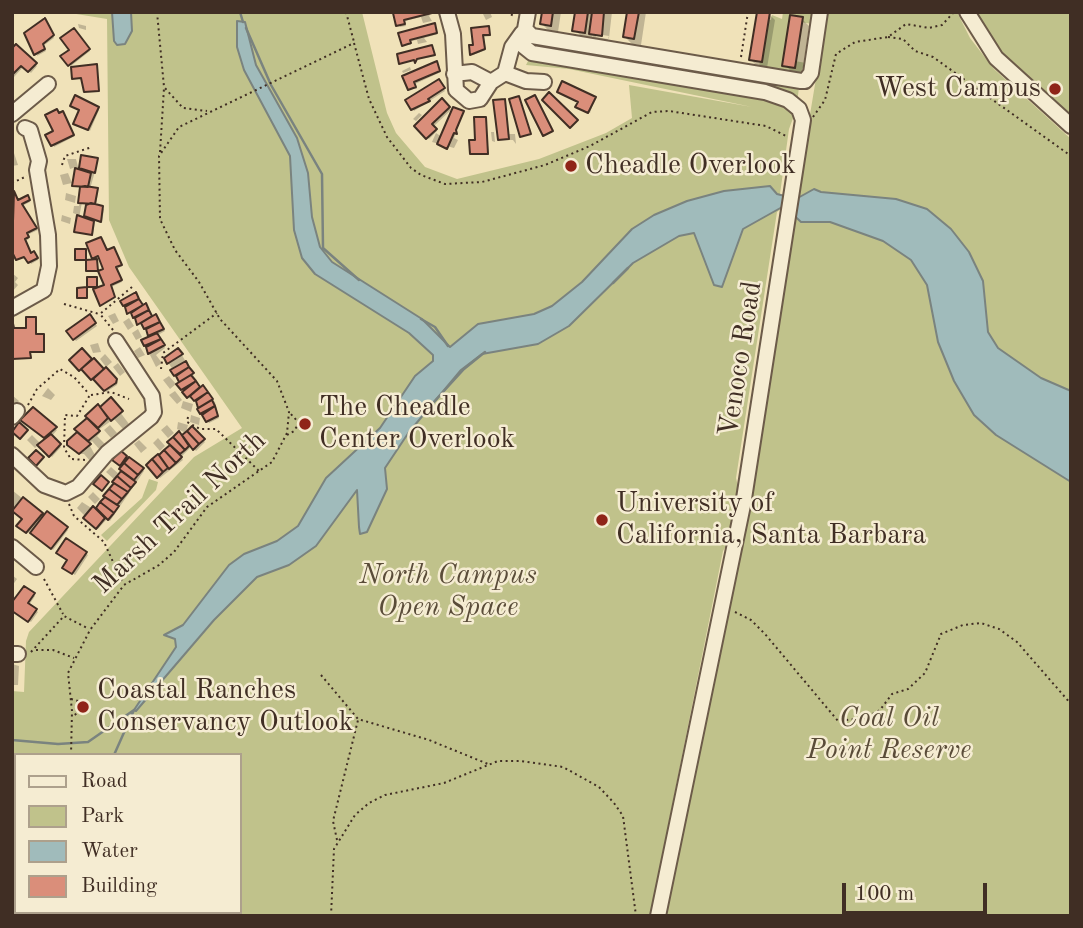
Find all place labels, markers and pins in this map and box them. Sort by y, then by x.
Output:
place label: West Campus [875,72,1041,106]
marker: West Campus [1047,81,1063,97]
place label: Cheadle Overlook [585,149,796,183]
marker: Cheadle Overlook [563,158,579,174]
place label: The Cheadle Center Overlook [319,391,515,457]
marker: The Cheadle Center Overlook [297,416,313,432]
place label: University of California, Santa Barbara [616,487,926,553]
marker: University of California, Santa Barbara [594,512,610,528]
place label: Coastal Ranches Conservancy Outlook [97,674,353,740]
marker: Coastal Ranches Conservancy Outlook [75,699,91,715]

